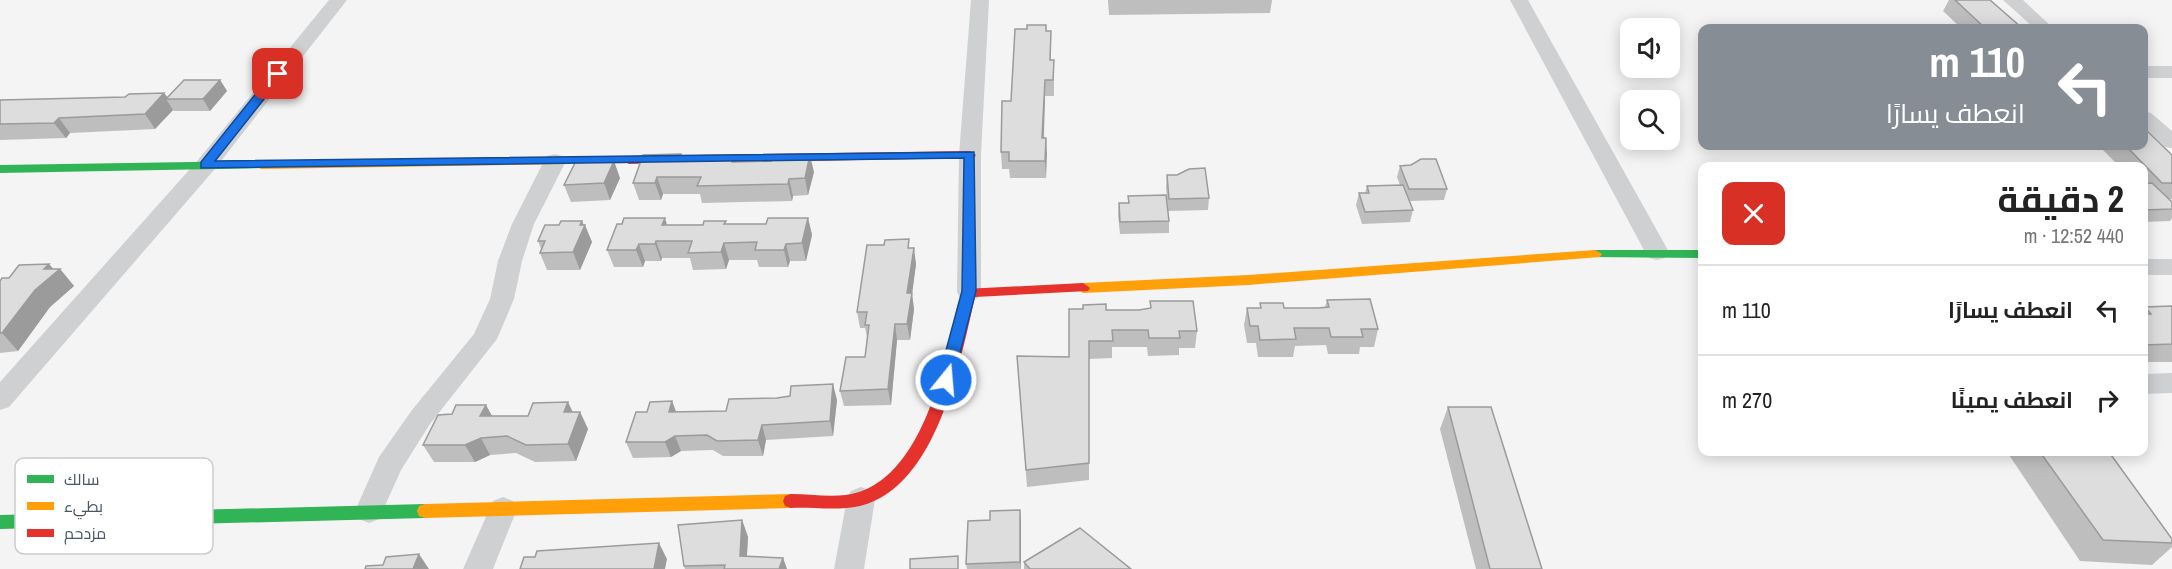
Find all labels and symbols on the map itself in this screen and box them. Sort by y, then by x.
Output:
pin [252,48,303,99]
position arrow [914,348,978,412]
legend [15,458,213,554]
text: سالك [64,468,99,490]
text: بطيء [64,495,103,520]
text: مزدحم [64,522,106,545]

